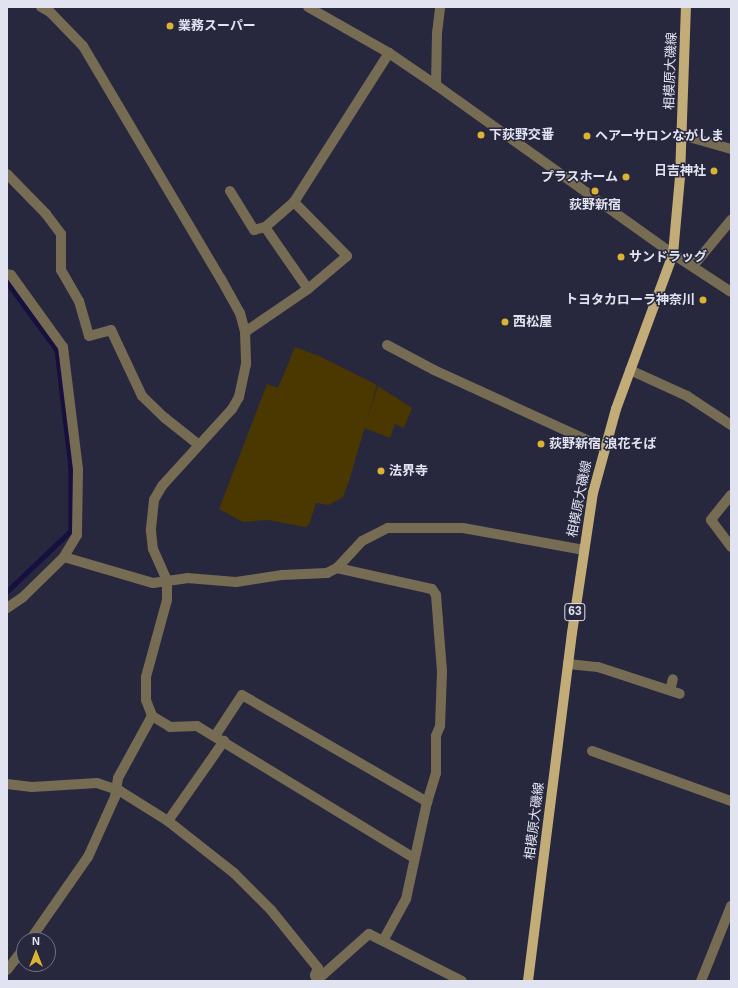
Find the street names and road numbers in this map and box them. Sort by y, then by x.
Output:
street label: 相模原大磯線 [662,32,680,110]
street label: 相模原大磯線 [565,459,595,539]
road number: 63 [564,602,586,622]
street label: 相模原大磯線 [523,781,547,861]

